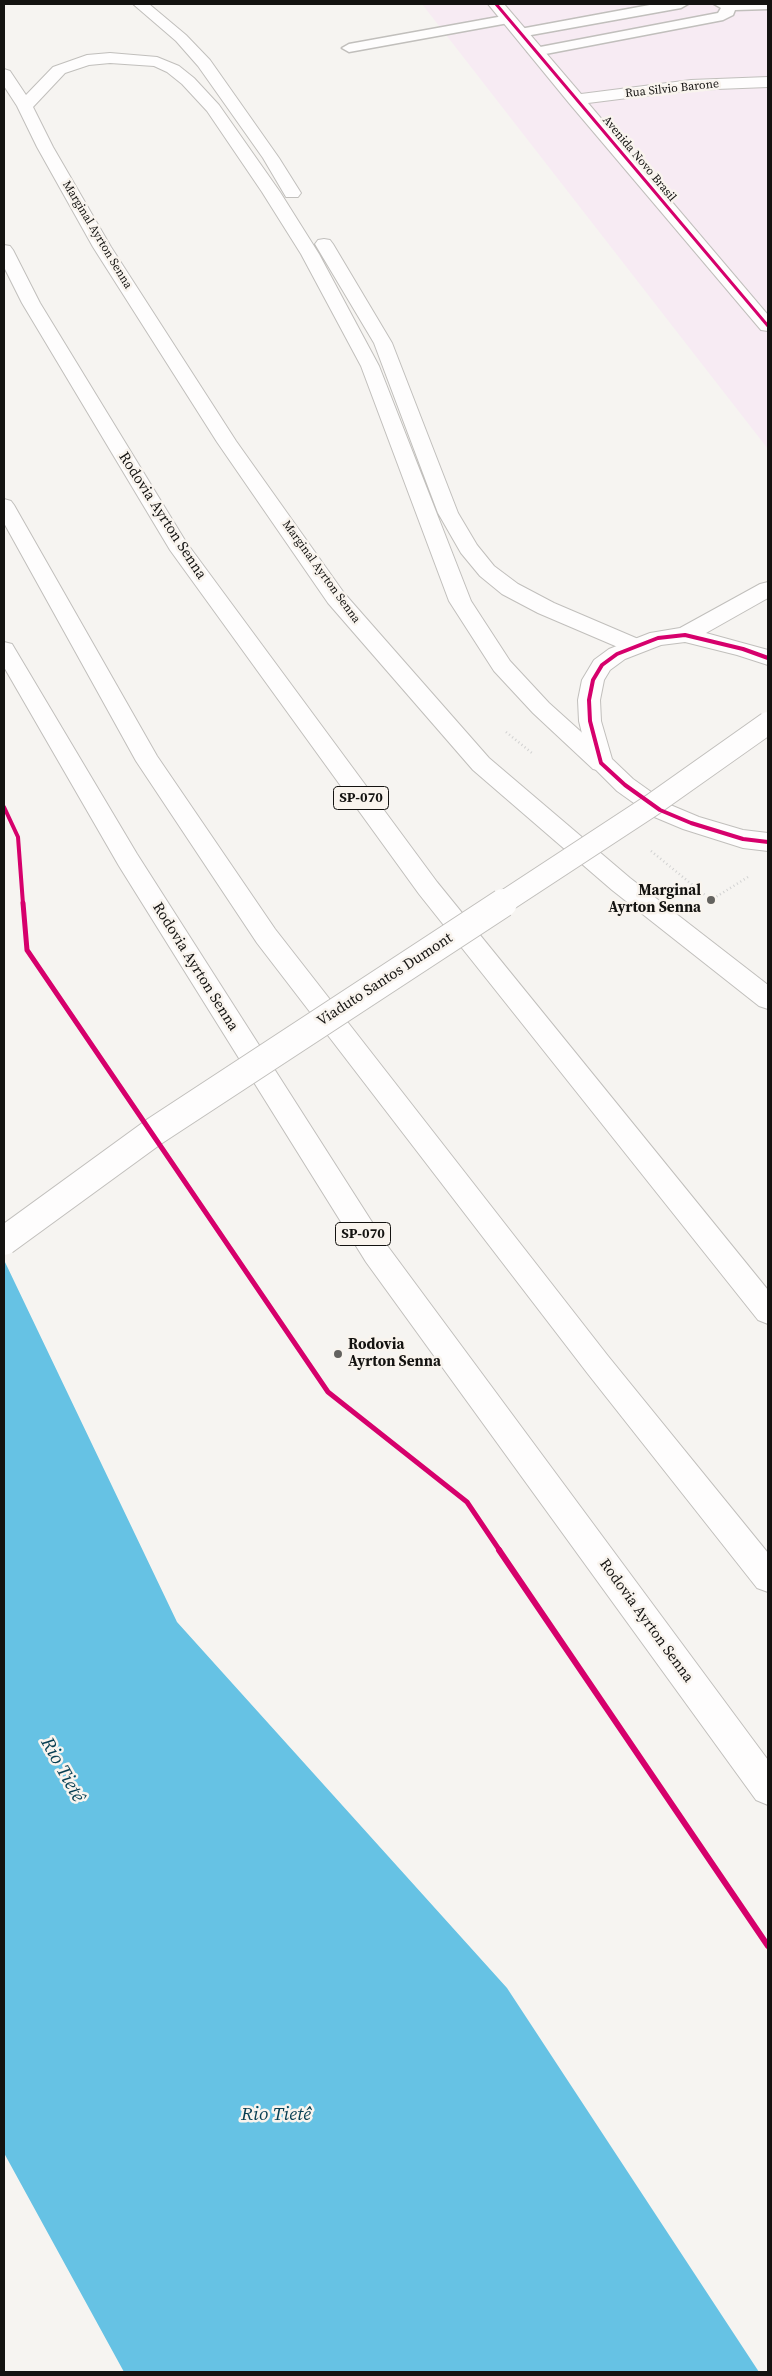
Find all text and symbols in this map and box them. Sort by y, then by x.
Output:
street label: Rua Silvio Barone [624,77,720,101]
street label: Avenida Novo Brasil [599,113,679,205]
street label: Marginal Ayrton Senna [59,178,135,292]
street label: Rodovia Ayrton Senna [114,449,210,583]
street label: Marginal Ayrton Senna [279,518,363,626]
road number: SP-070 [334,786,388,810]
place label: Marginal Ayrton Senna [608,882,701,917]
marker: Marginal Ayrton Senna [705,894,717,906]
street label: Rodovia Ayrton Senna [148,899,242,1035]
street label: Viaduto Santos Dumont [314,929,456,1031]
road number: SP-070 [336,1222,390,1246]
place label: Rodovia Ayrton Senna [348,1336,441,1371]
marker: Rodovia Ayrton Senna [332,1348,344,1360]
street label: Rodovia Ayrton Senna [595,1556,697,1686]
water label: Rio Tietê [35,1734,89,1806]
water label: Rio Tietê [241,2104,311,2126]

